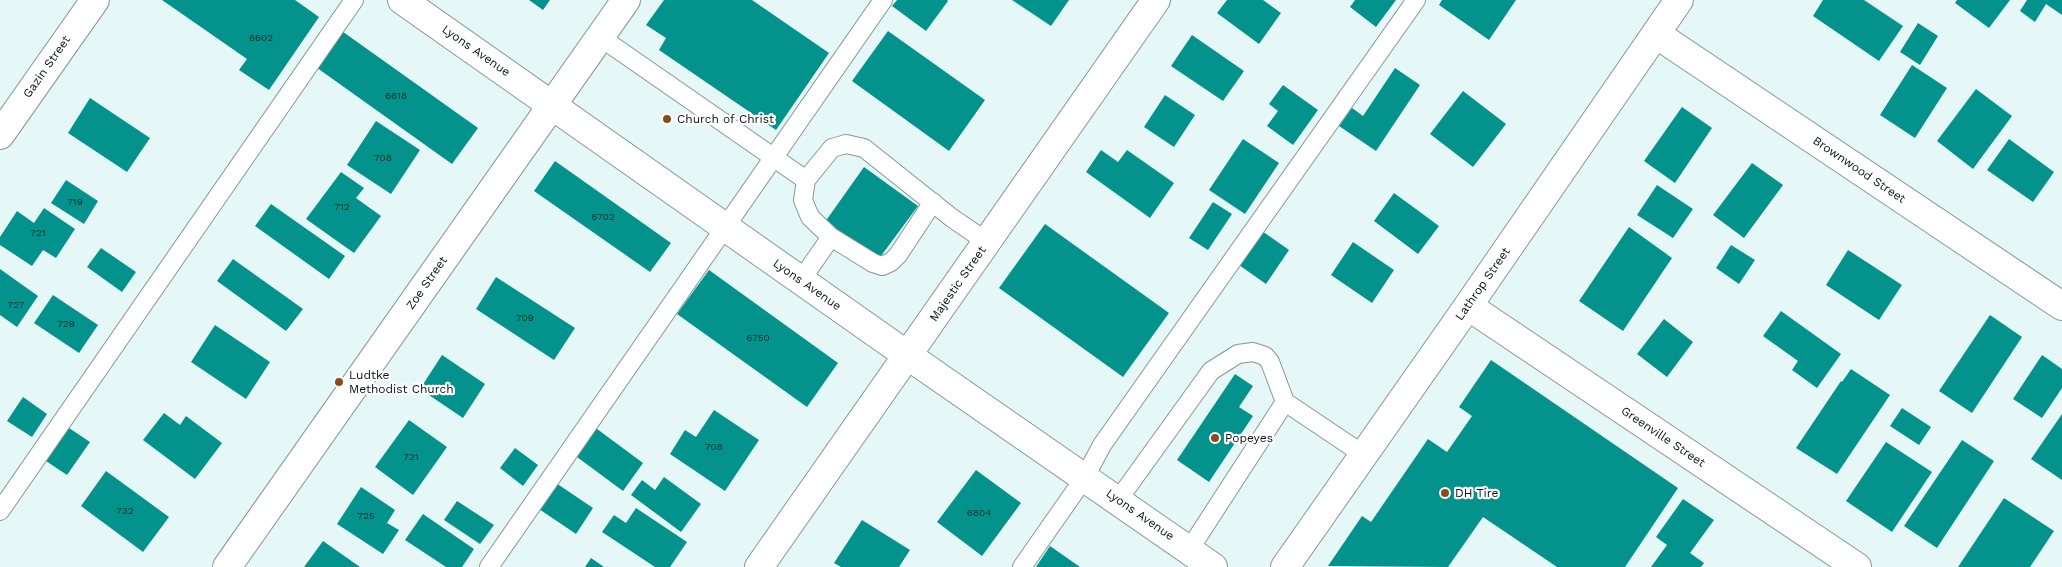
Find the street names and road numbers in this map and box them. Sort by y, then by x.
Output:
street label: Lyons Avenue [439,22,513,80]
street label: Gazin Street [20,33,74,101]
street label: Brownwood Street [1810,134,1908,206]
street label: Majestic Street [927,244,989,324]
street label: Lathrop Street [1452,245,1514,323]
street label: Zoe Street [403,254,451,312]
street label: Lyons Avenue [770,256,844,314]
street label: Greenville Street [1618,404,1708,470]
street label: Lyons Avenue [1103,486,1177,544]

